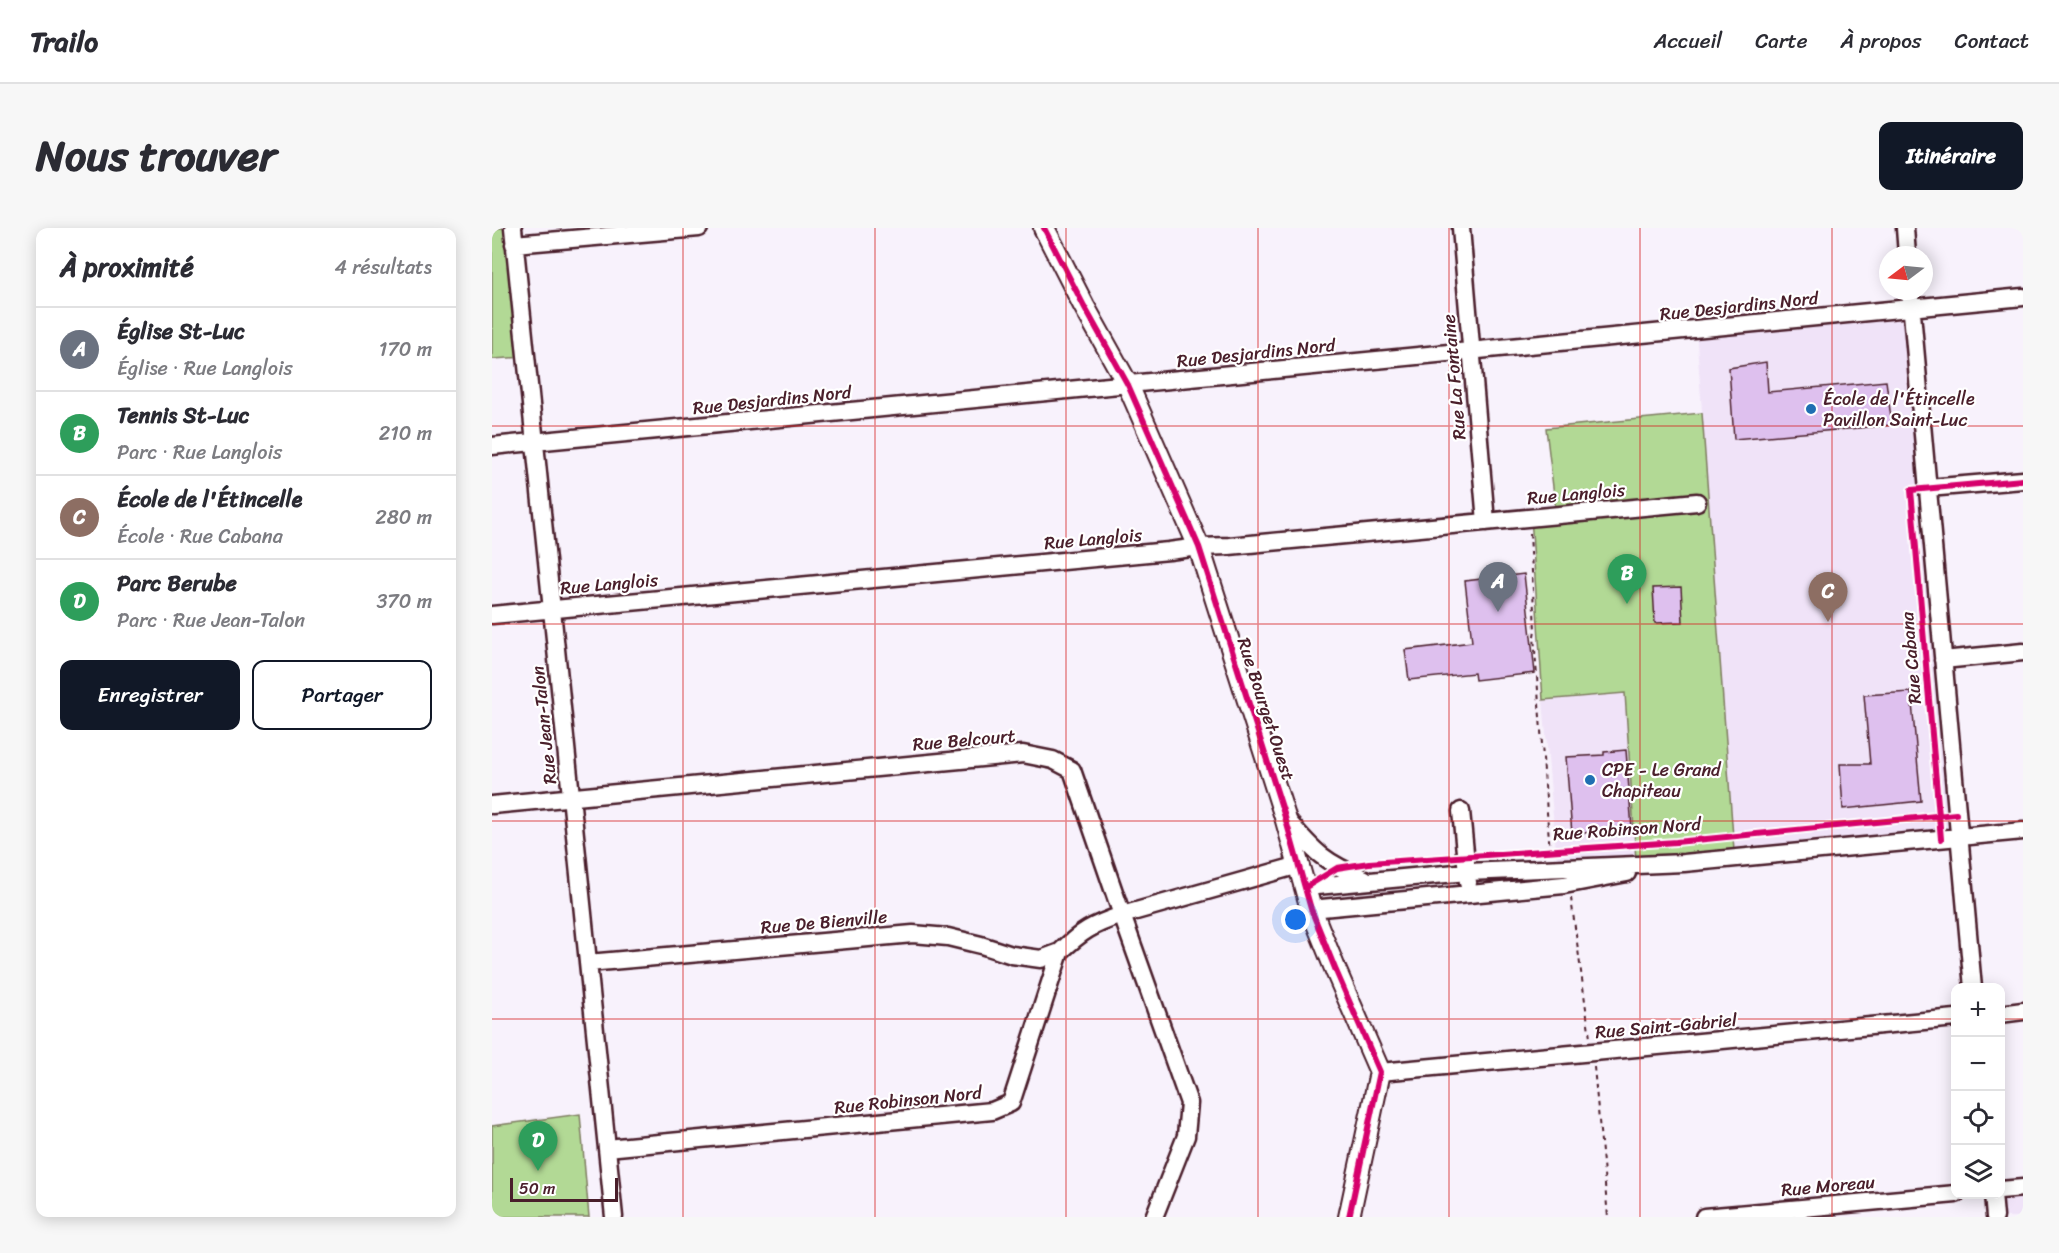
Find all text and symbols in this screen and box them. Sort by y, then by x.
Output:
text: Trailo [30,17,98,66]
text: Accueil [1654,22,1722,60]
text: Carte [1755,22,1808,60]
text: À propos [1841,22,1922,60]
text: Contact [1955,22,2029,60]
text: Nous trouver [36,119,276,193]
button: Itinéraire [1879,122,2023,190]
text: À proximité [60,244,194,290]
north arrow [1879,246,1933,300]
text: 4 résultats [334,250,432,285]
street label: Rue Desjardins Nord [1658,282,1821,330]
text: Église St-Luc [117,312,245,351]
street label: Rue La Fontaine [1433,313,1475,441]
street label: Rue Desjardins Nord [1175,329,1338,377]
text: A [73,332,86,367]
text: 170 m [379,332,432,367]
text: Église · Rue Langlois [117,351,293,386]
street label: Rue Desjardins Nord [691,376,854,424]
place label: École de l'Étincelle Pavillon Saint-Luc [1823,383,1975,436]
text: Tennis St-Luc [117,396,250,435]
marker: École de l'Étincelle Pavillon Saint-Luc [1804,402,1818,416]
text: B [73,416,86,451]
text: 210 m [379,416,432,451]
text: Parc · Rue Langlois [117,435,282,470]
street label: Rue Langlois [1526,474,1627,514]
text: École de l'Étincelle [117,480,302,519]
text: C [73,500,86,535]
text: 280 m [375,500,432,535]
text: École · Rue Cabana [117,519,283,554]
street label: Rue Langlois [1043,519,1144,559]
pin: B [1608,554,1646,604]
pin: A [1478,562,1518,612]
text: Parc Berube [117,564,237,603]
street label: Rue Langlois [559,564,660,604]
pin: C [1808,572,1848,622]
text: D [74,584,85,619]
text: 370 m [376,584,432,619]
text: Parc · Rue Jean-Talon [117,603,305,638]
street label: Rue Cabana [1891,610,1931,705]
street label: Rue Bourget Ouest [1228,633,1304,785]
button: Enregistrer [60,660,240,730]
button: Partager [252,660,432,730]
street label: Rue Jean-Talon [522,664,566,786]
street label: Rue Belcourt [911,720,1017,760]
place label: CPE - Le Grand Chapiteau [1602,754,1722,807]
marker: CPE - Le Grand Chapiteau [1583,773,1597,787]
street label: Rue Robinson Nord [1552,808,1703,850]
street label: Rue De Bienville [759,901,889,943]
your location [1281,905,1310,934]
map controls [1951,983,2005,1199]
button: + [1951,983,2005,1037]
street label: Rue Saint-Gabriel [1594,1004,1739,1048]
button: − [1951,1037,2005,1091]
street label: Rue Robinson Nord [833,1076,985,1124]
button: locate [1951,1091,2005,1145]
pin: D [518,1122,558,1171]
button: layers [1951,1145,2005,1199]
street label: Rue Moreau [1780,1166,1877,1206]
text: 50 m [519,1174,555,1203]
scale bar [510,1175,618,1202]

